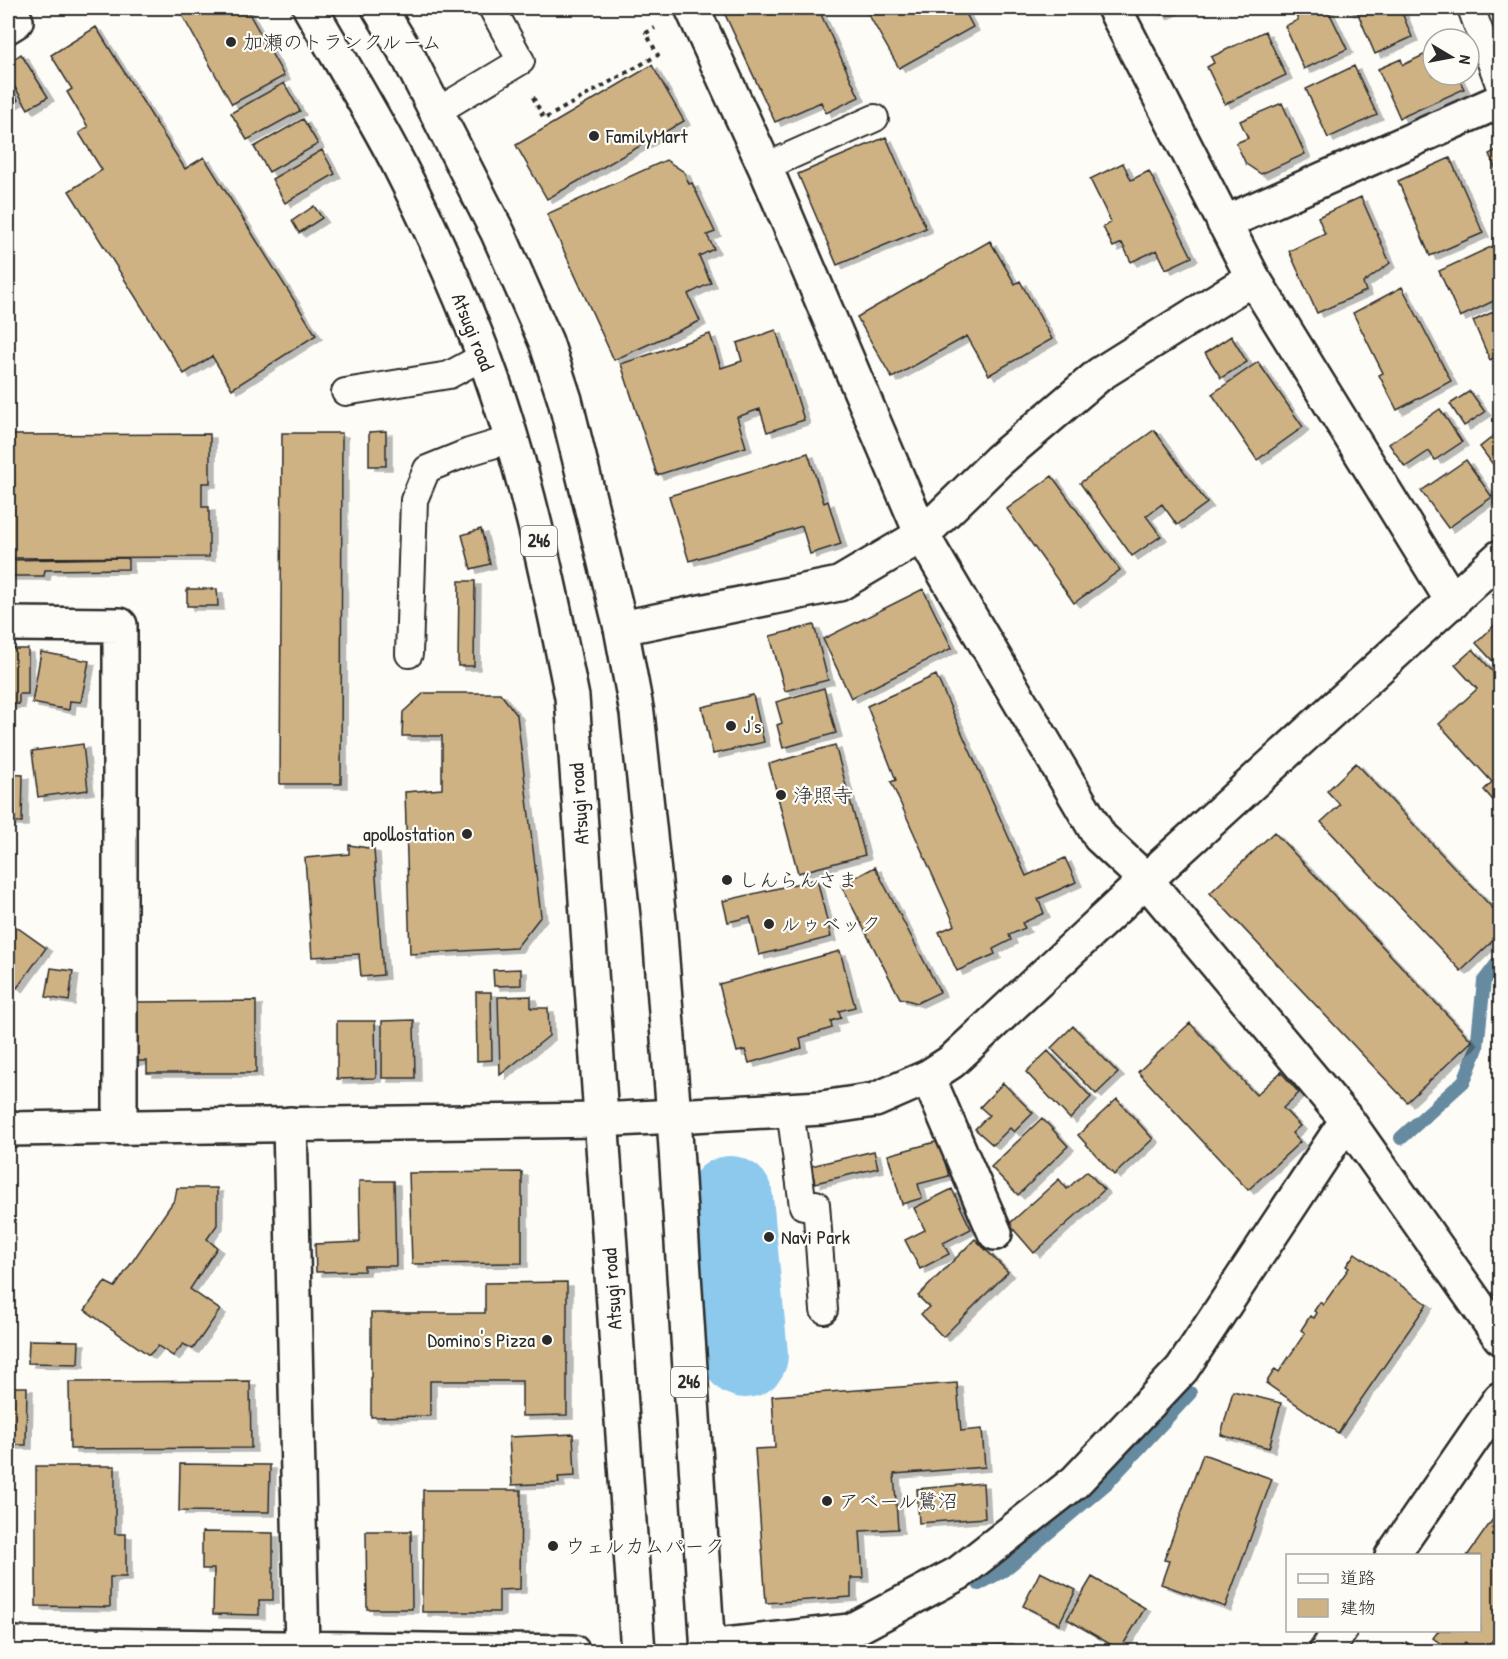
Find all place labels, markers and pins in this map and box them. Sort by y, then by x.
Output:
place label: 加瀬のトランクルーム [243,28,442,55]
marker: 加瀬のトランクルーム [224,35,238,49]
place label: FamilyMart [605,122,689,149]
marker: FamilyMart [587,129,601,143]
place label: J's [743,712,762,739]
marker: J's [724,719,738,733]
place label: 浄照寺 [793,781,853,808]
marker: 浄照寺 [774,788,788,802]
place label: apollostation [363,820,455,847]
marker: apollostation [460,827,474,841]
place label: しんらんさま [739,866,858,893]
marker: しんらんさま [720,873,734,887]
place label: ルゥベック [781,910,881,937]
marker: ルゥベック [762,917,776,931]
place label: Navi Park [781,1223,850,1250]
marker: Navi Park [762,1230,776,1244]
place label: Domino's Pizza [428,1326,535,1353]
marker: Domino's Pizza [540,1333,554,1347]
place label: アベール鷺沼 [839,1487,958,1514]
marker: アベール鷺沼 [820,1494,834,1508]
place label: ウェルカムパーク [565,1532,725,1559]
marker: ウェルカムパーク [546,1539,560,1553]

